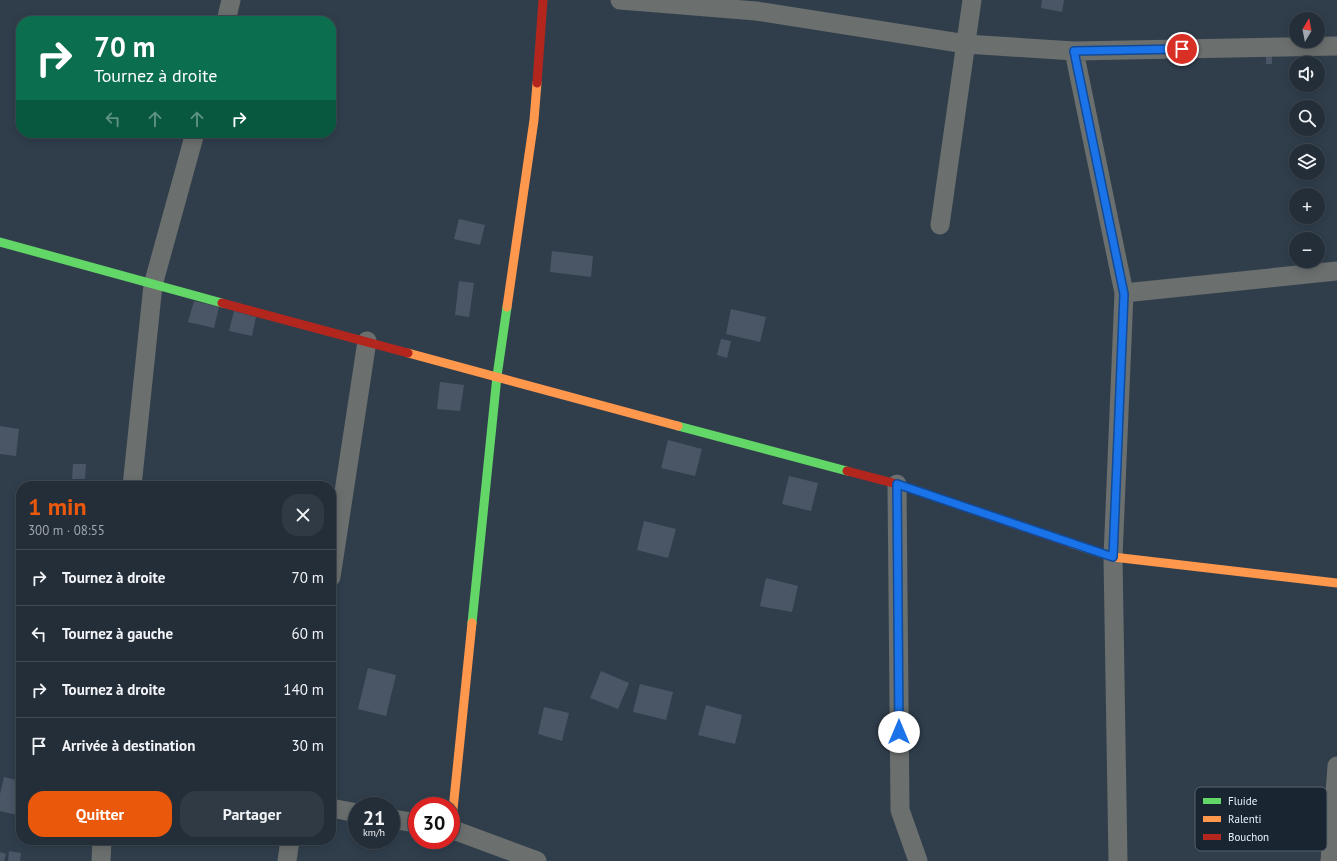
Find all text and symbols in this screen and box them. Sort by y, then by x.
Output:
north arrow [1289,12,1325,48]
map controls [1289,12,1325,268]
text: 70 m [94,28,155,65]
icon: right [28,32,80,84]
pin [1165,32,1199,66]
icon: arrive [1171,38,1193,60]
button: sound [1289,56,1325,92]
text: Tournez à droite [94,64,217,87]
button: search [1289,100,1325,136]
icon: left [102,108,124,130]
icon: ahead [144,108,166,130]
icon: ahead [186,108,208,130]
icon: right [228,108,250,130]
button: layers [1289,144,1325,180]
button: + [1289,188,1325,224]
button: − [1289,232,1325,268]
text: 1 min [28,491,87,522]
button: close [282,494,324,536]
text: 300 m · 08:55 [28,522,105,539]
icon: right [28,567,50,589]
text: Tournez à droite [62,568,165,587]
text: 70 m [291,568,324,587]
icon: left [28,623,50,645]
text: Tournez à gauche [62,624,173,643]
text: 60 m [291,624,324,643]
icon: right [28,679,50,701]
text: Tournez à droite [62,680,165,699]
text: 140 m [283,680,324,699]
position arrow [878,711,920,753]
icon: arrive [28,735,50,757]
text: Arrivée à destination [62,736,195,755]
text: 30 m [291,736,324,755]
legend [1195,787,1327,851]
button: Quitter [28,791,172,837]
button: Partager [180,791,324,837]
text: Fluide [1228,794,1258,808]
speed limit sign: 30 [408,797,460,849]
text: 21 [363,805,385,831]
text: Ralenti [1228,812,1261,826]
text: km/h [363,826,385,839]
text: Bouchon [1228,830,1269,844]

